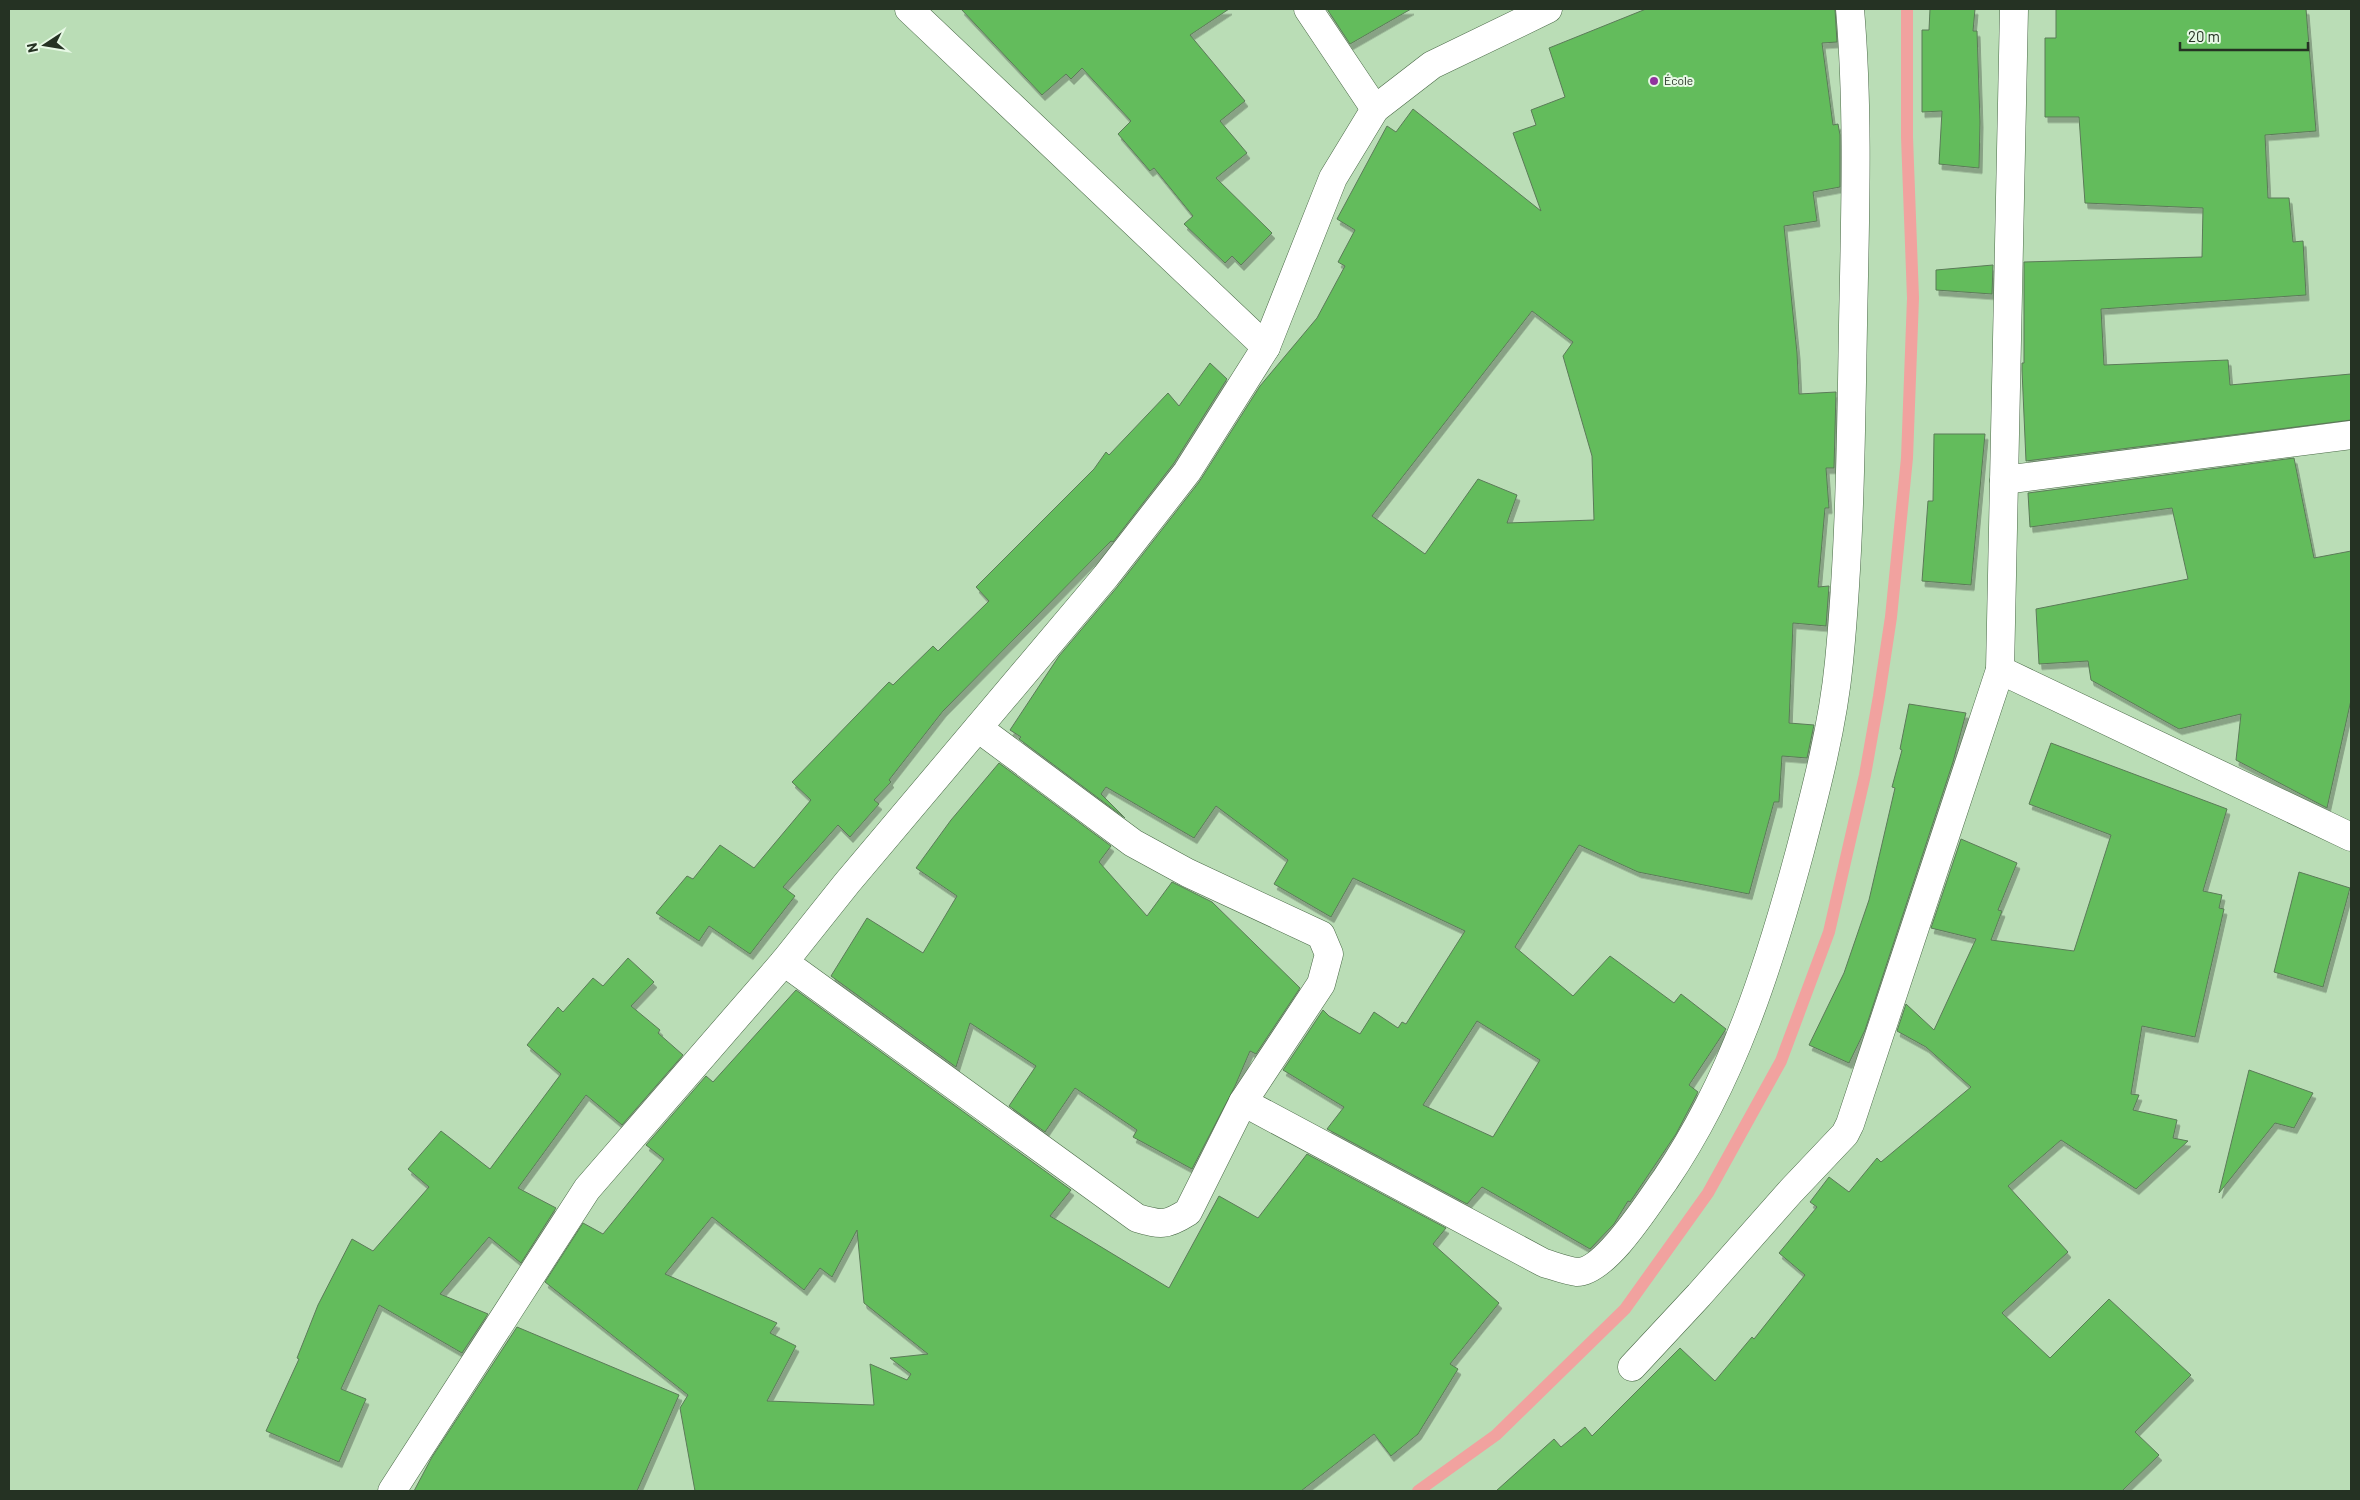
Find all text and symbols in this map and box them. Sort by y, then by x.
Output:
north arrow [20,20,70,70]
scale bar [2180,20,2308,52]
text: 20 m [2188,27,2220,45]
text: N [23,41,41,54]
place label: École [1664,73,1693,87]
marker: École [1648,75,1660,87]

